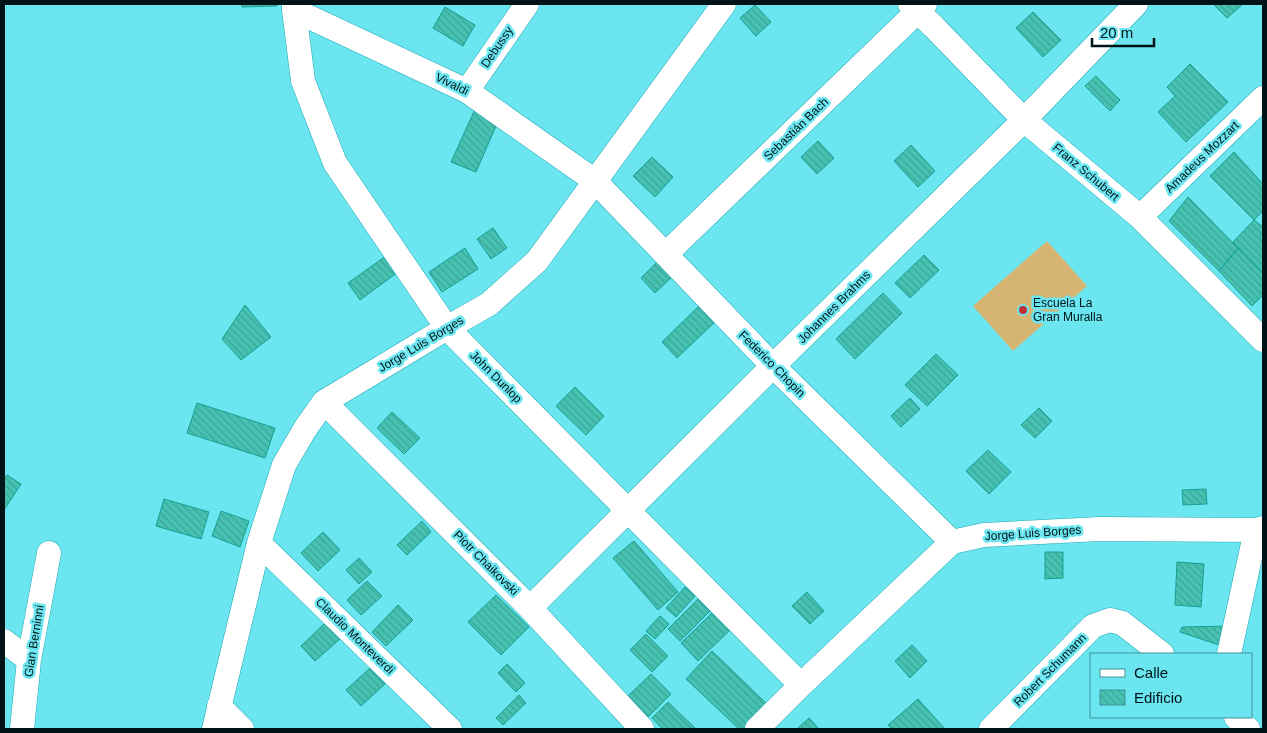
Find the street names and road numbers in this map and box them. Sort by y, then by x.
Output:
street label: Debussy [478,24,516,70]
street label: Vivaldi [433,70,471,98]
street label: Sebastián Bach [761,95,831,163]
street label: Amadeus Mozzart [1162,118,1242,196]
street label: Franz Schubert [1050,140,1122,204]
street label: Johannes Brahms [795,268,873,346]
street label: Jorge Luis Borges [376,313,466,375]
street label: Federico Chopin [736,328,808,400]
street label: John Dunlop [467,348,525,406]
street label: Jorge Luis Borges [984,523,1082,543]
street label: Piotr Chaikovski [451,528,521,598]
street label: Claudio Monteverdi [313,595,397,677]
street label: Gian Berninni [21,604,47,678]
street label: Robert Schumann [1011,631,1089,709]

